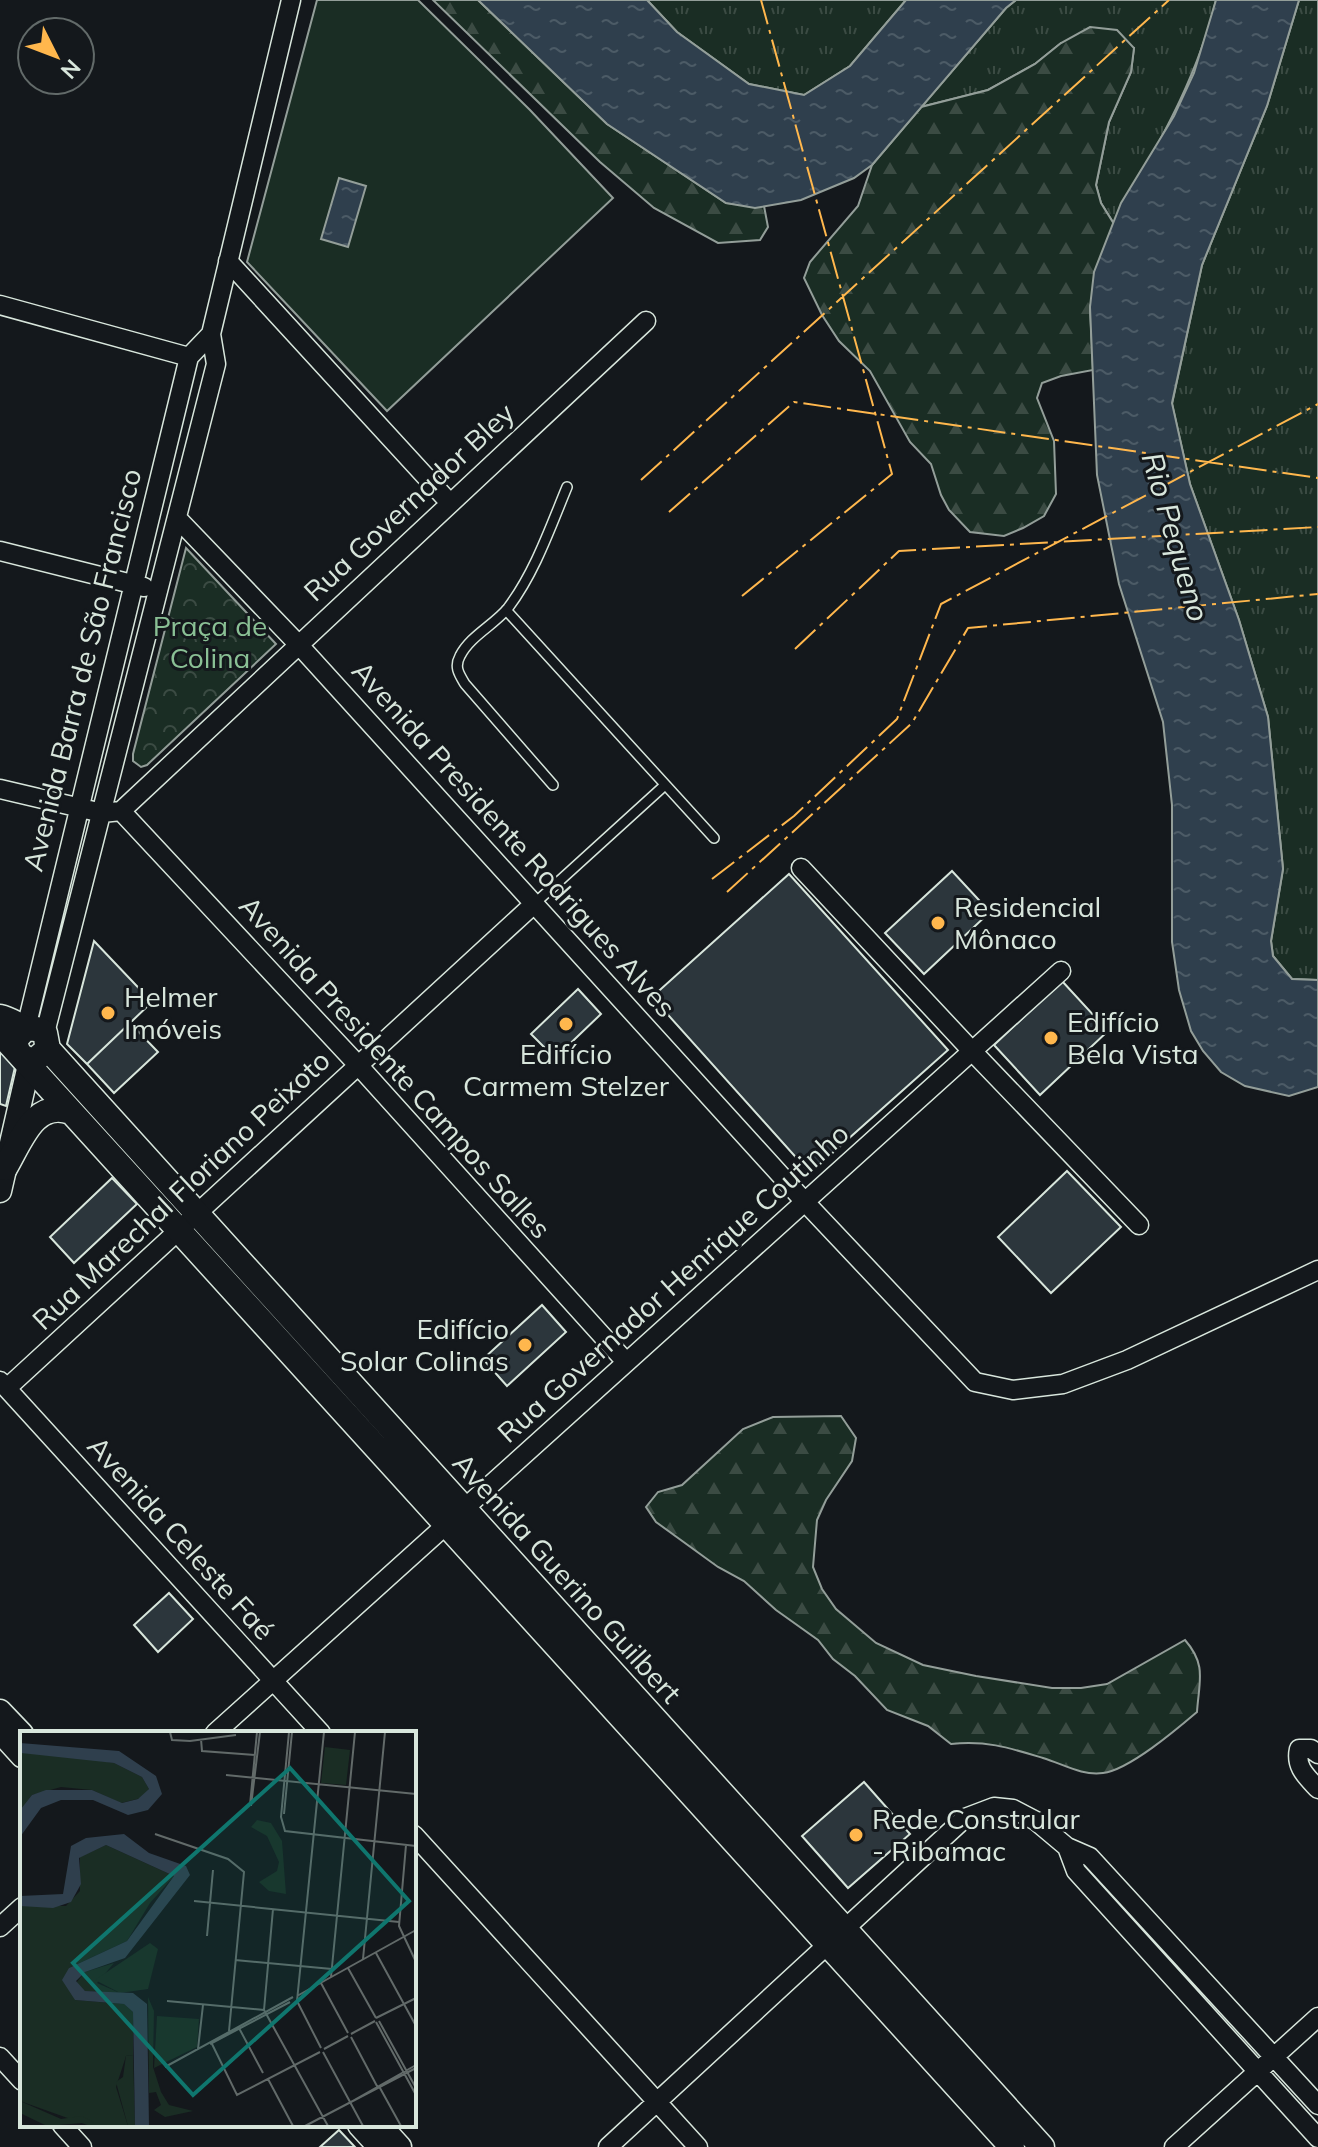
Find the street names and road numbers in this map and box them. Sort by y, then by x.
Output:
street label: Rua Governador Bley [296,395,521,608]
street label: Avenida Barra de São Francisco [15,465,149,875]
street label: Avenida Presidente Rodrigues Alves [345,653,684,1024]
street label: Avenida Presidente Campos Salles [232,888,559,1245]
street label: Rua Marechal Floriano Peixoto [25,1042,337,1337]
street label: Rua Governador Henrique Coutinho [490,1116,855,1450]
street label: Avenida Celeste Faé [81,1429,282,1647]
street label: Avenida Guerino Guilbert [446,1445,689,1710]

